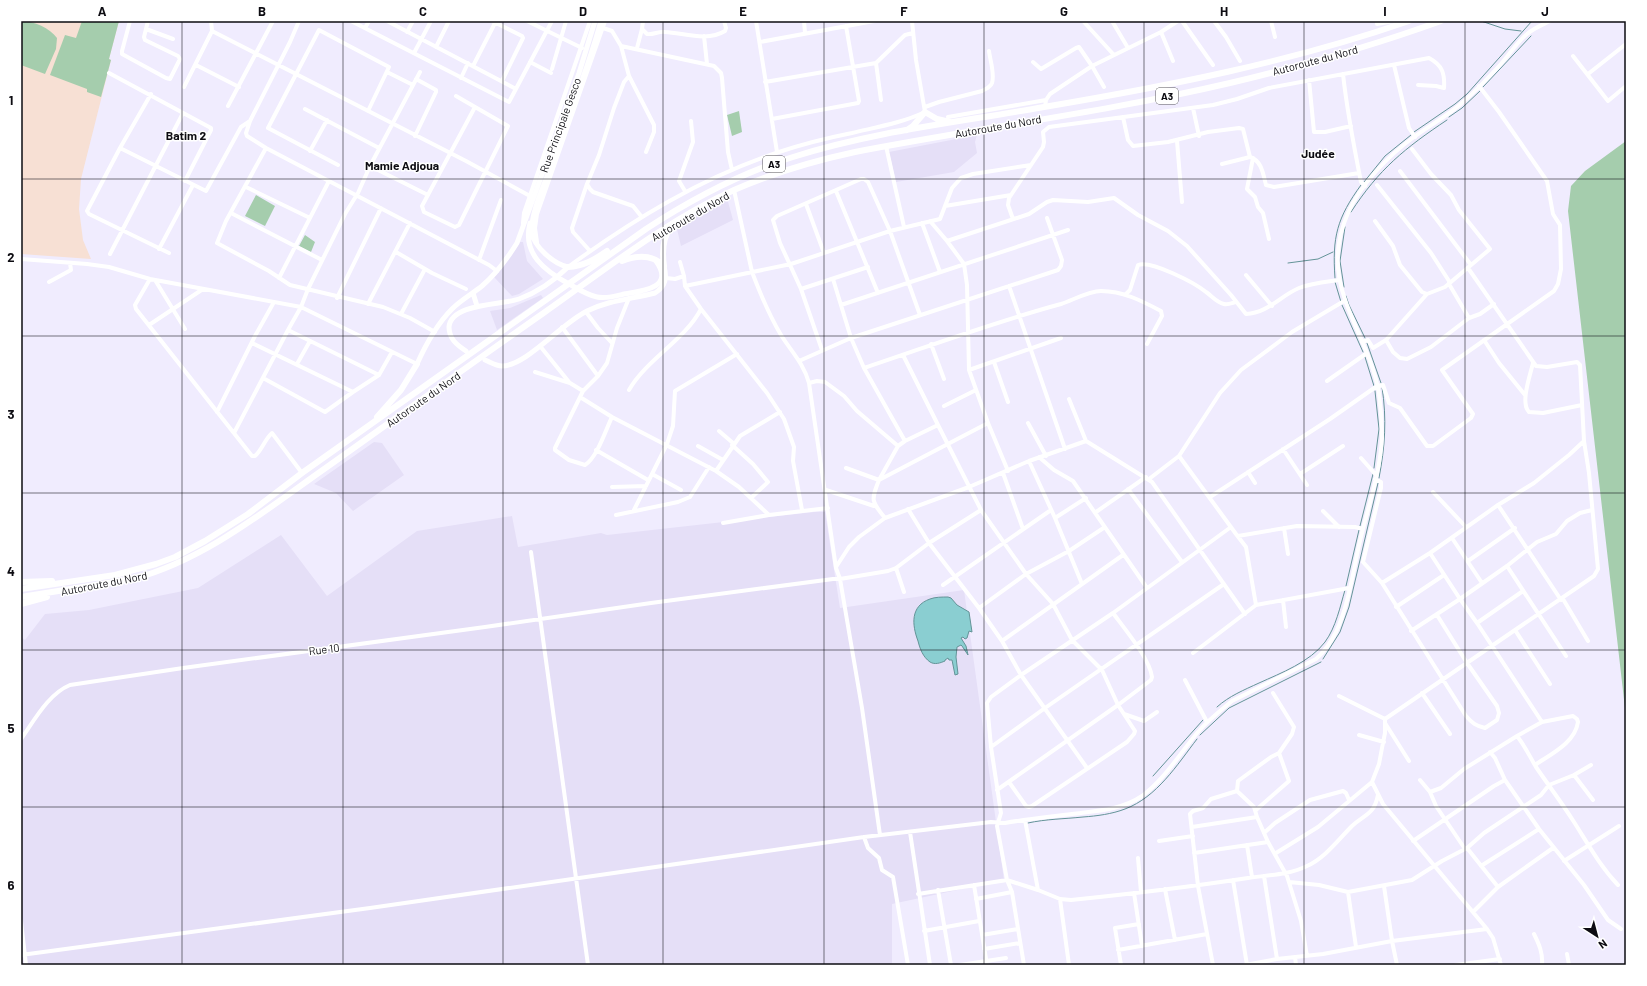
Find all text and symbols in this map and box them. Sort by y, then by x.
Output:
text: A [98,3,107,19]
text: B [258,3,266,19]
text: C [419,3,427,19]
text: D [579,3,587,19]
text: E [739,3,747,19]
text: F [900,3,908,19]
text: G [1060,3,1068,19]
text: H [1220,3,1228,19]
text: I [1383,3,1387,19]
text: J [1541,3,1549,19]
street label: Autoroute du Nord [1271,42,1359,78]
street label: Rue Principale Gesco [537,76,583,174]
road number: A3 [1156,88,1178,104]
text: 1 [9,92,13,108]
street label: Autoroute du Nord [954,112,1042,140]
district label: Batim 2 [166,128,206,142]
district label: Judée [1301,146,1335,160]
road number: A3 [763,156,785,172]
district label: Mamie Adjoua [365,158,439,172]
street label: Autoroute du Nord [649,188,731,244]
text: 2 [7,249,15,265]
street label: Autoroute du Nord [383,369,463,429]
text: 3 [7,406,15,422]
text: 4 [7,563,15,579]
street label: Autoroute du Nord [60,568,148,598]
street label: Rue 10 [308,641,340,657]
text: 5 [7,720,15,736]
text: 6 [8,877,15,893]
north arrow [1577,916,1617,956]
text: N [1596,937,1610,952]

